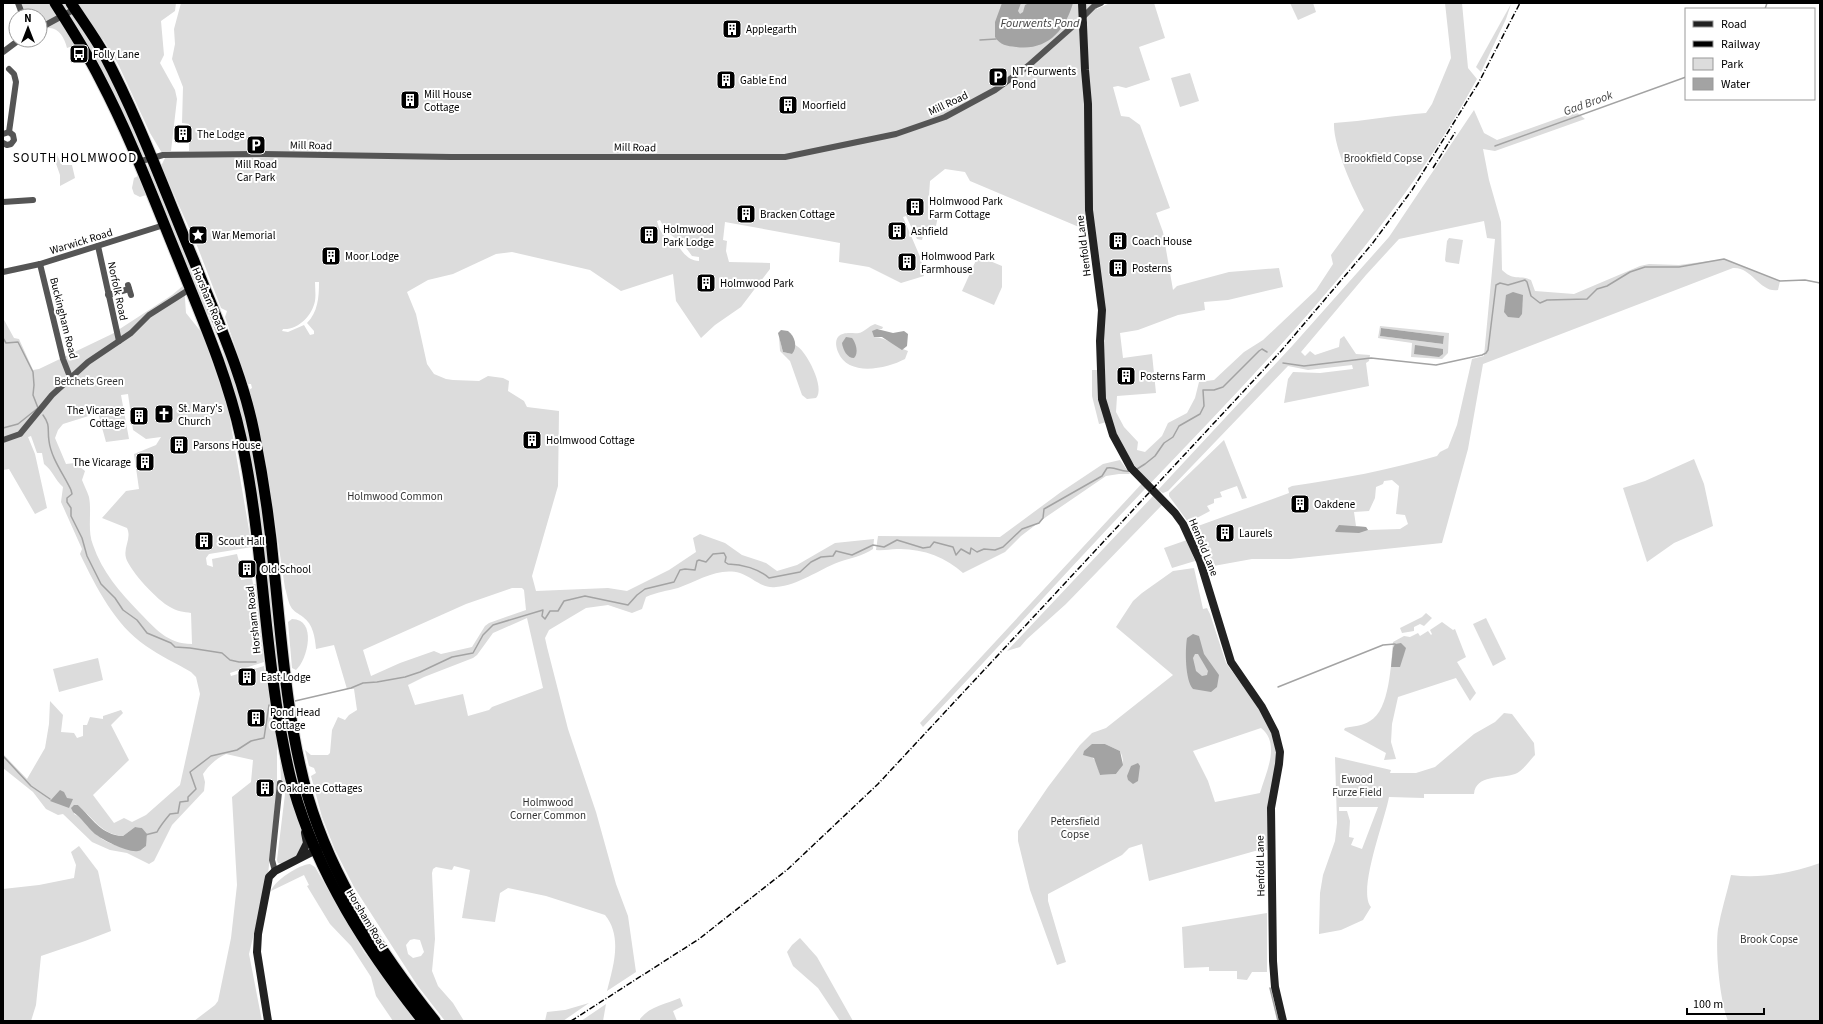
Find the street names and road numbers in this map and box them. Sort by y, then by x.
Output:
street label: Mill Road [926,88,970,119]
street label: Mill Road [290,138,332,153]
street label: Mill Road [614,140,656,155]
street label: Henfold Lane [1072,214,1095,277]
street label: Warwick Road [48,225,114,258]
street label: Norfolk Road [104,260,131,322]
street label: Horsham Road [188,265,229,333]
street label: Buckingham Road [46,276,81,361]
street label: Henfold Lane [1185,516,1222,579]
street label: Horsham Road [242,585,265,655]
street label: Henfold Lane [1252,835,1269,897]
street label: Horsham Road [343,886,391,952]

